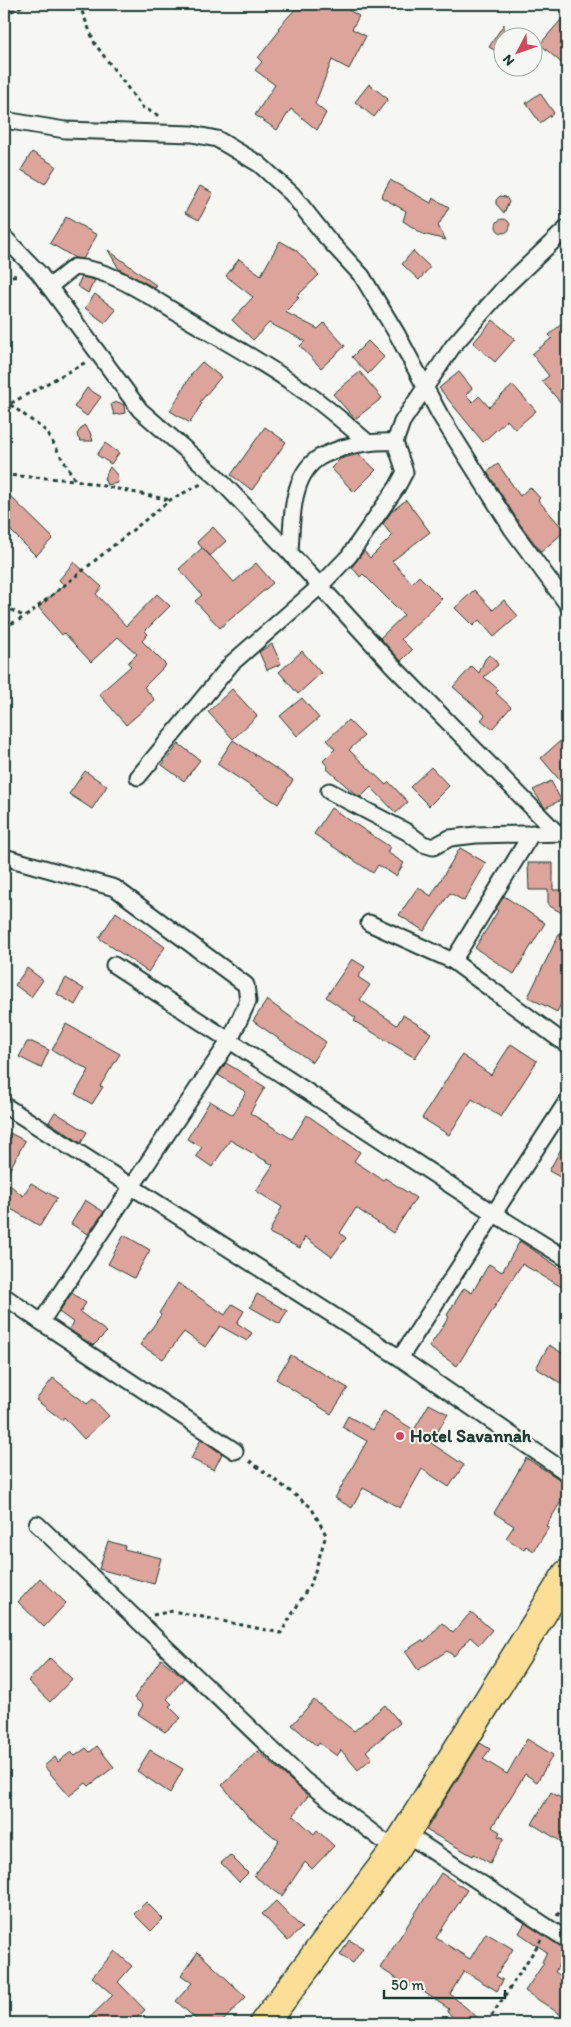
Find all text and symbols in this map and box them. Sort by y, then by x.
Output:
north arrow [494,28,544,78]
text: N [499,51,518,69]
place label: Hotel Savannah [410,1425,532,1447]
marker: Hotel Savannah [394,1430,406,1442]
scale bar [384,1967,505,1999]
text: 50 m [391,1976,424,1994]

